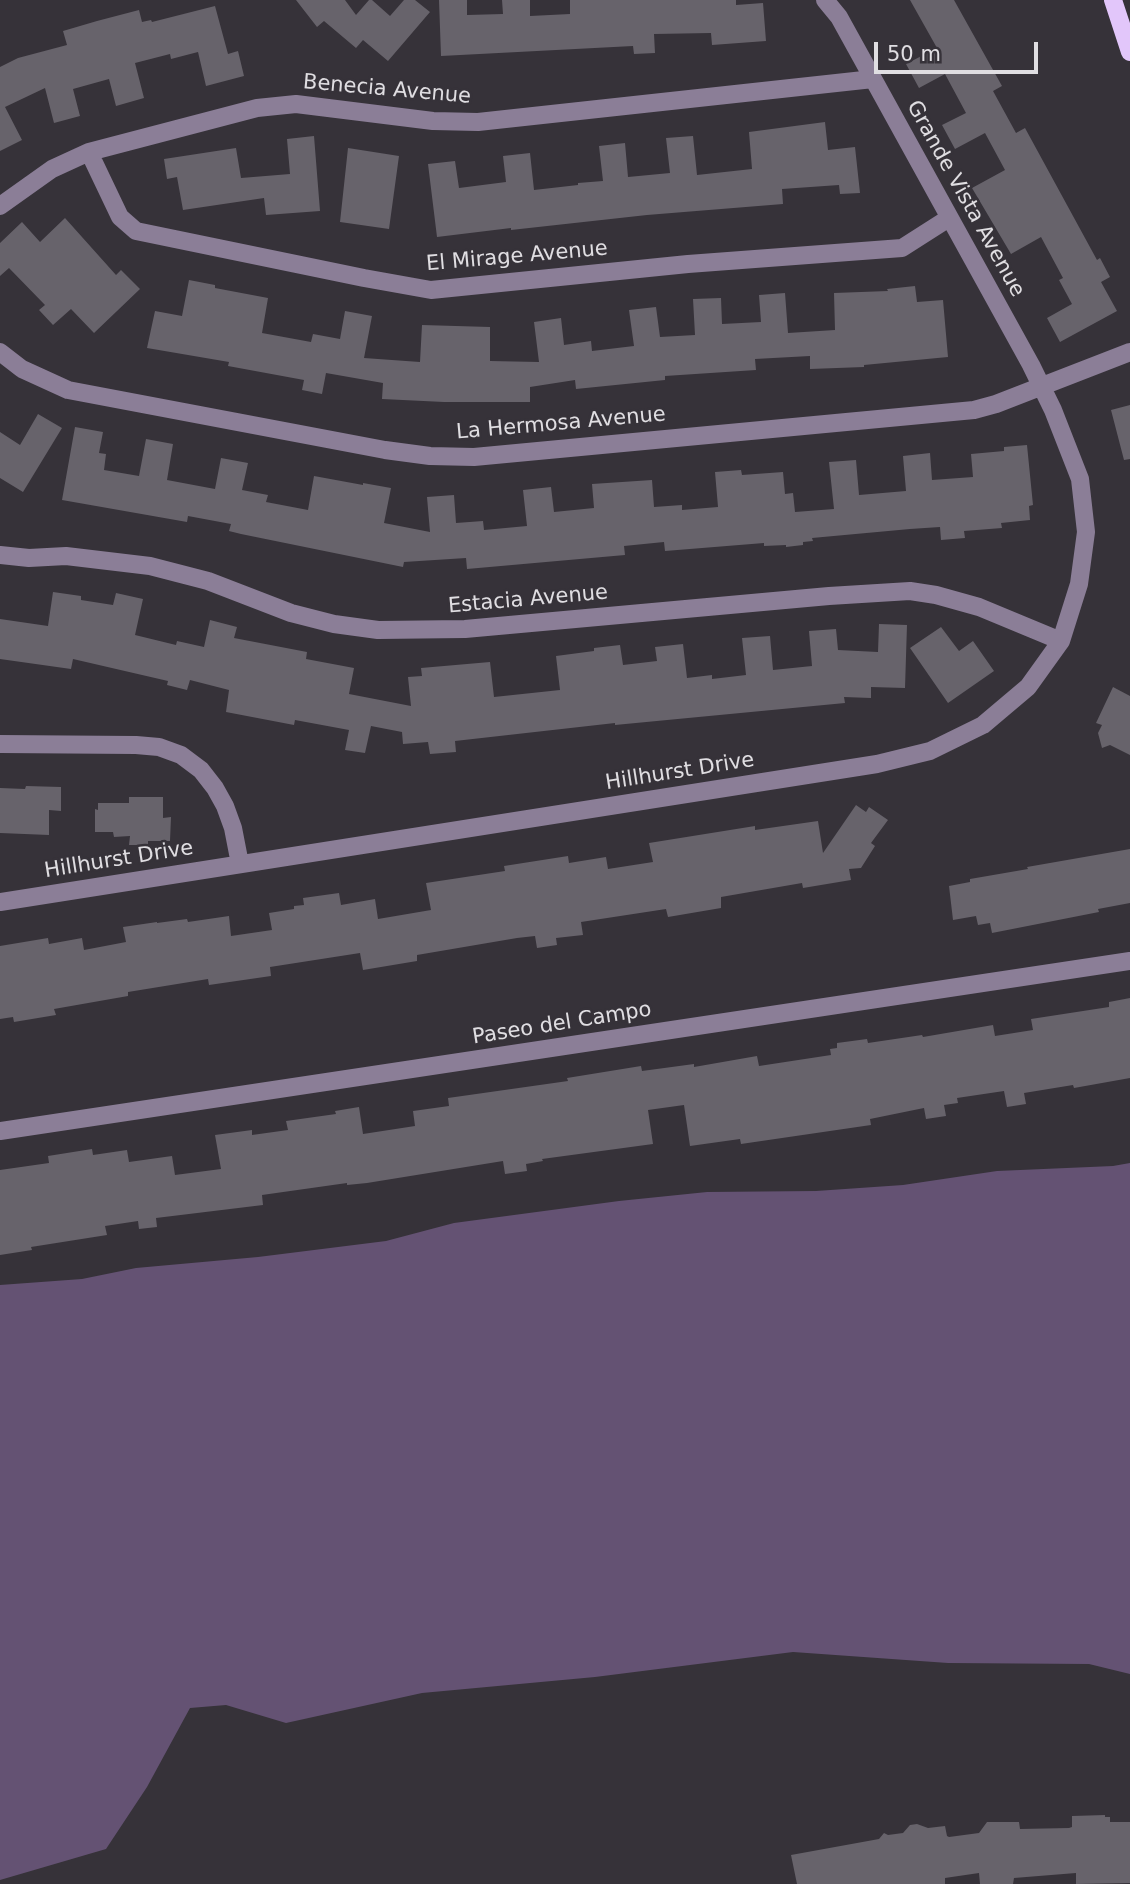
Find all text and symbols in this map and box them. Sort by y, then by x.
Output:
scale bar [878,28,1042,72]
text: 50 m [887,42,941,66]
street label: Benecia Avenue [302,70,472,110]
street label: Grande Vista Avenue [901,96,1029,302]
street label: El Mirage Avenue [425,237,609,277]
street label: La Hermosa Avenue [455,402,667,446]
street label: Estacia Avenue [447,580,609,620]
street label: Hillhurst Drive [604,748,756,796]
street label: Hillhurst Drive [43,836,195,884]
street label: Paseo del Campo [471,997,653,1051]

